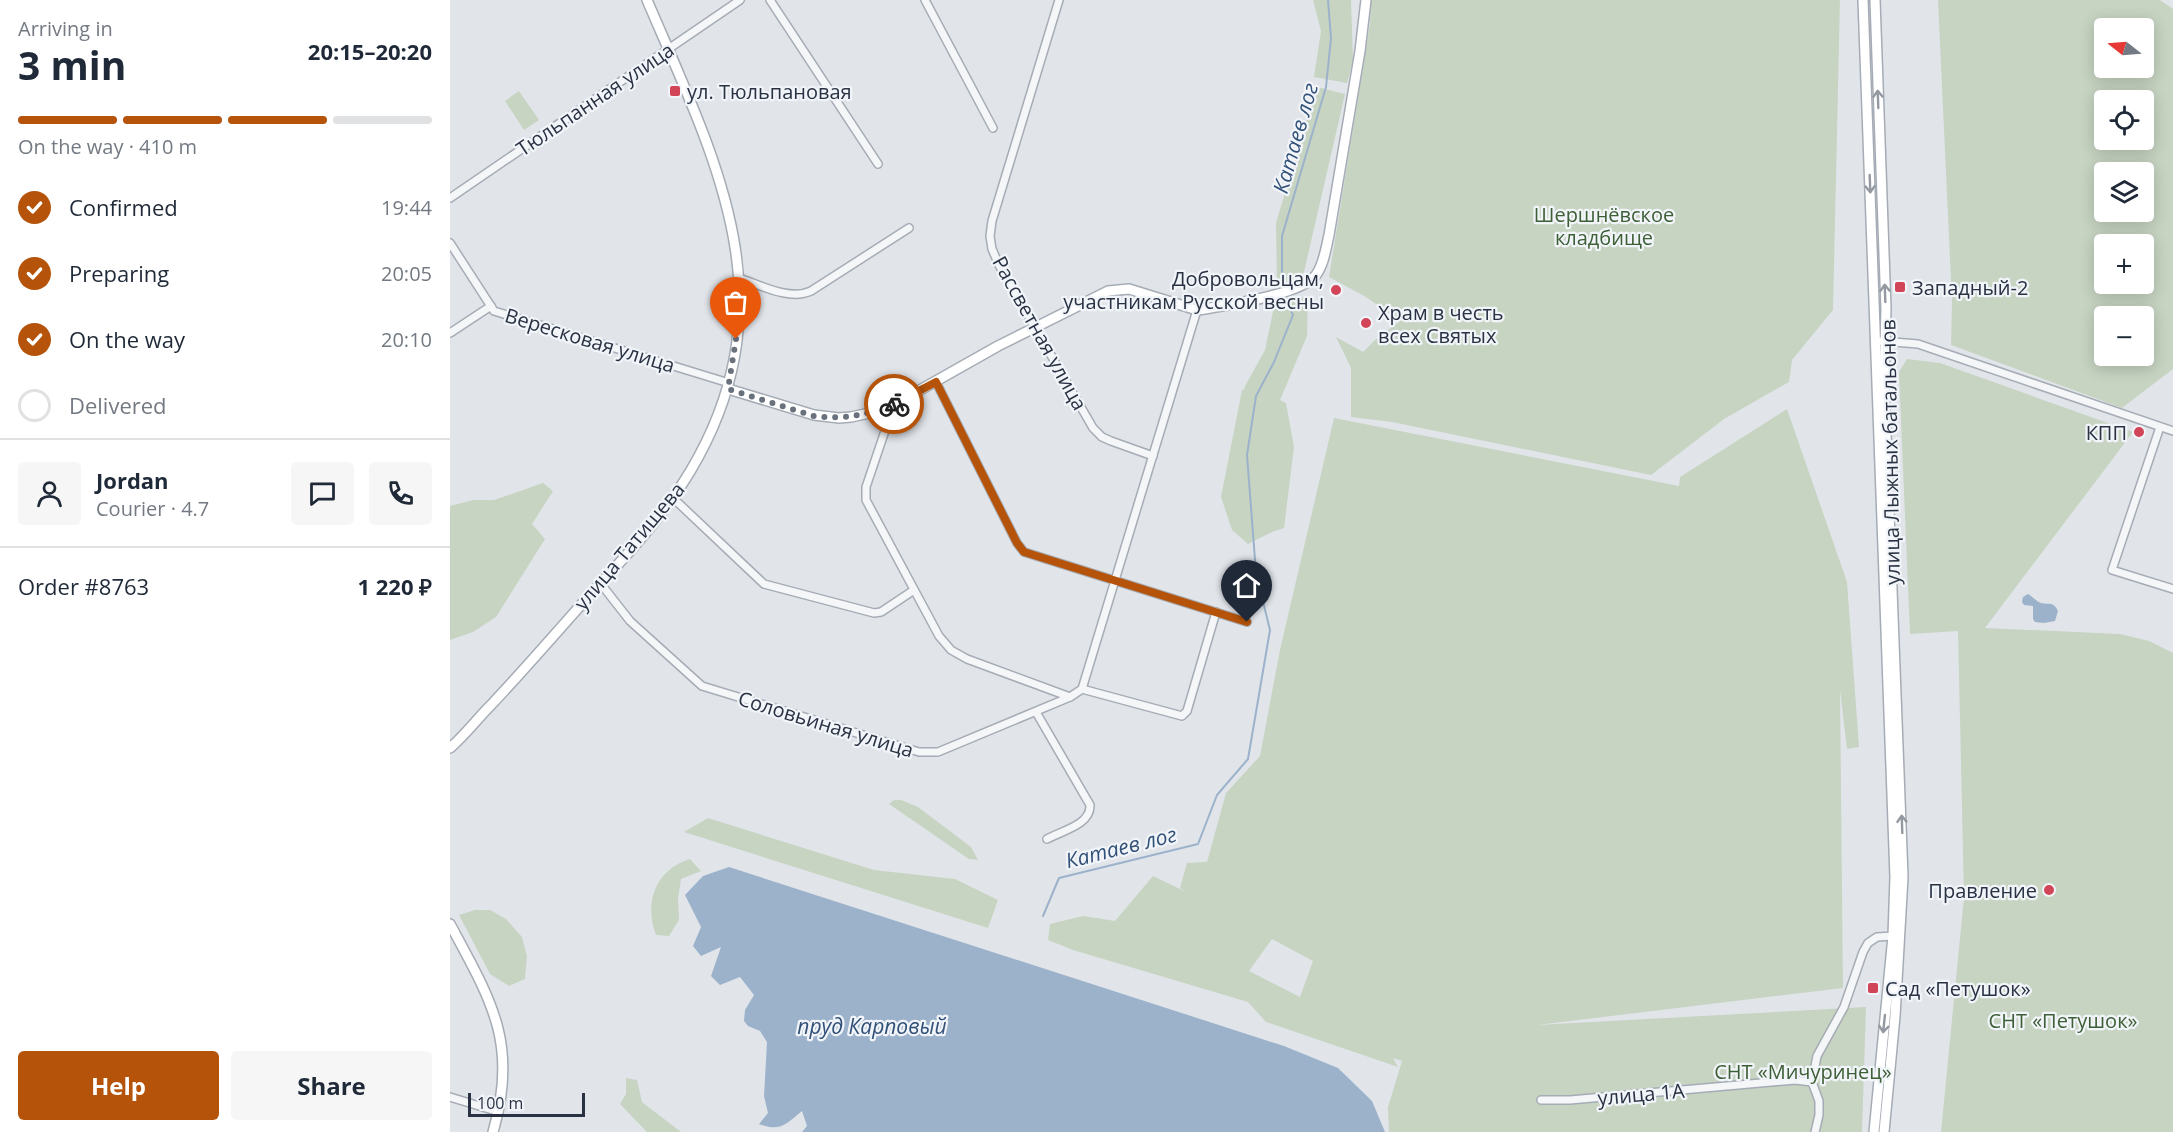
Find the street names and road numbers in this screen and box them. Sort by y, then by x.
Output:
street label: Тюльпанная улица [511,36,679,162]
street label: Рассветная улица [986,251,1094,415]
street label: Вересковая улица [502,301,678,379]
street label: улица Лыжных батальонов [1874,319,1906,585]
street label: улица Татищева [568,476,690,616]
street label: Соловьиная улица [735,684,917,764]
street label: улица 1А [1596,1077,1686,1111]

